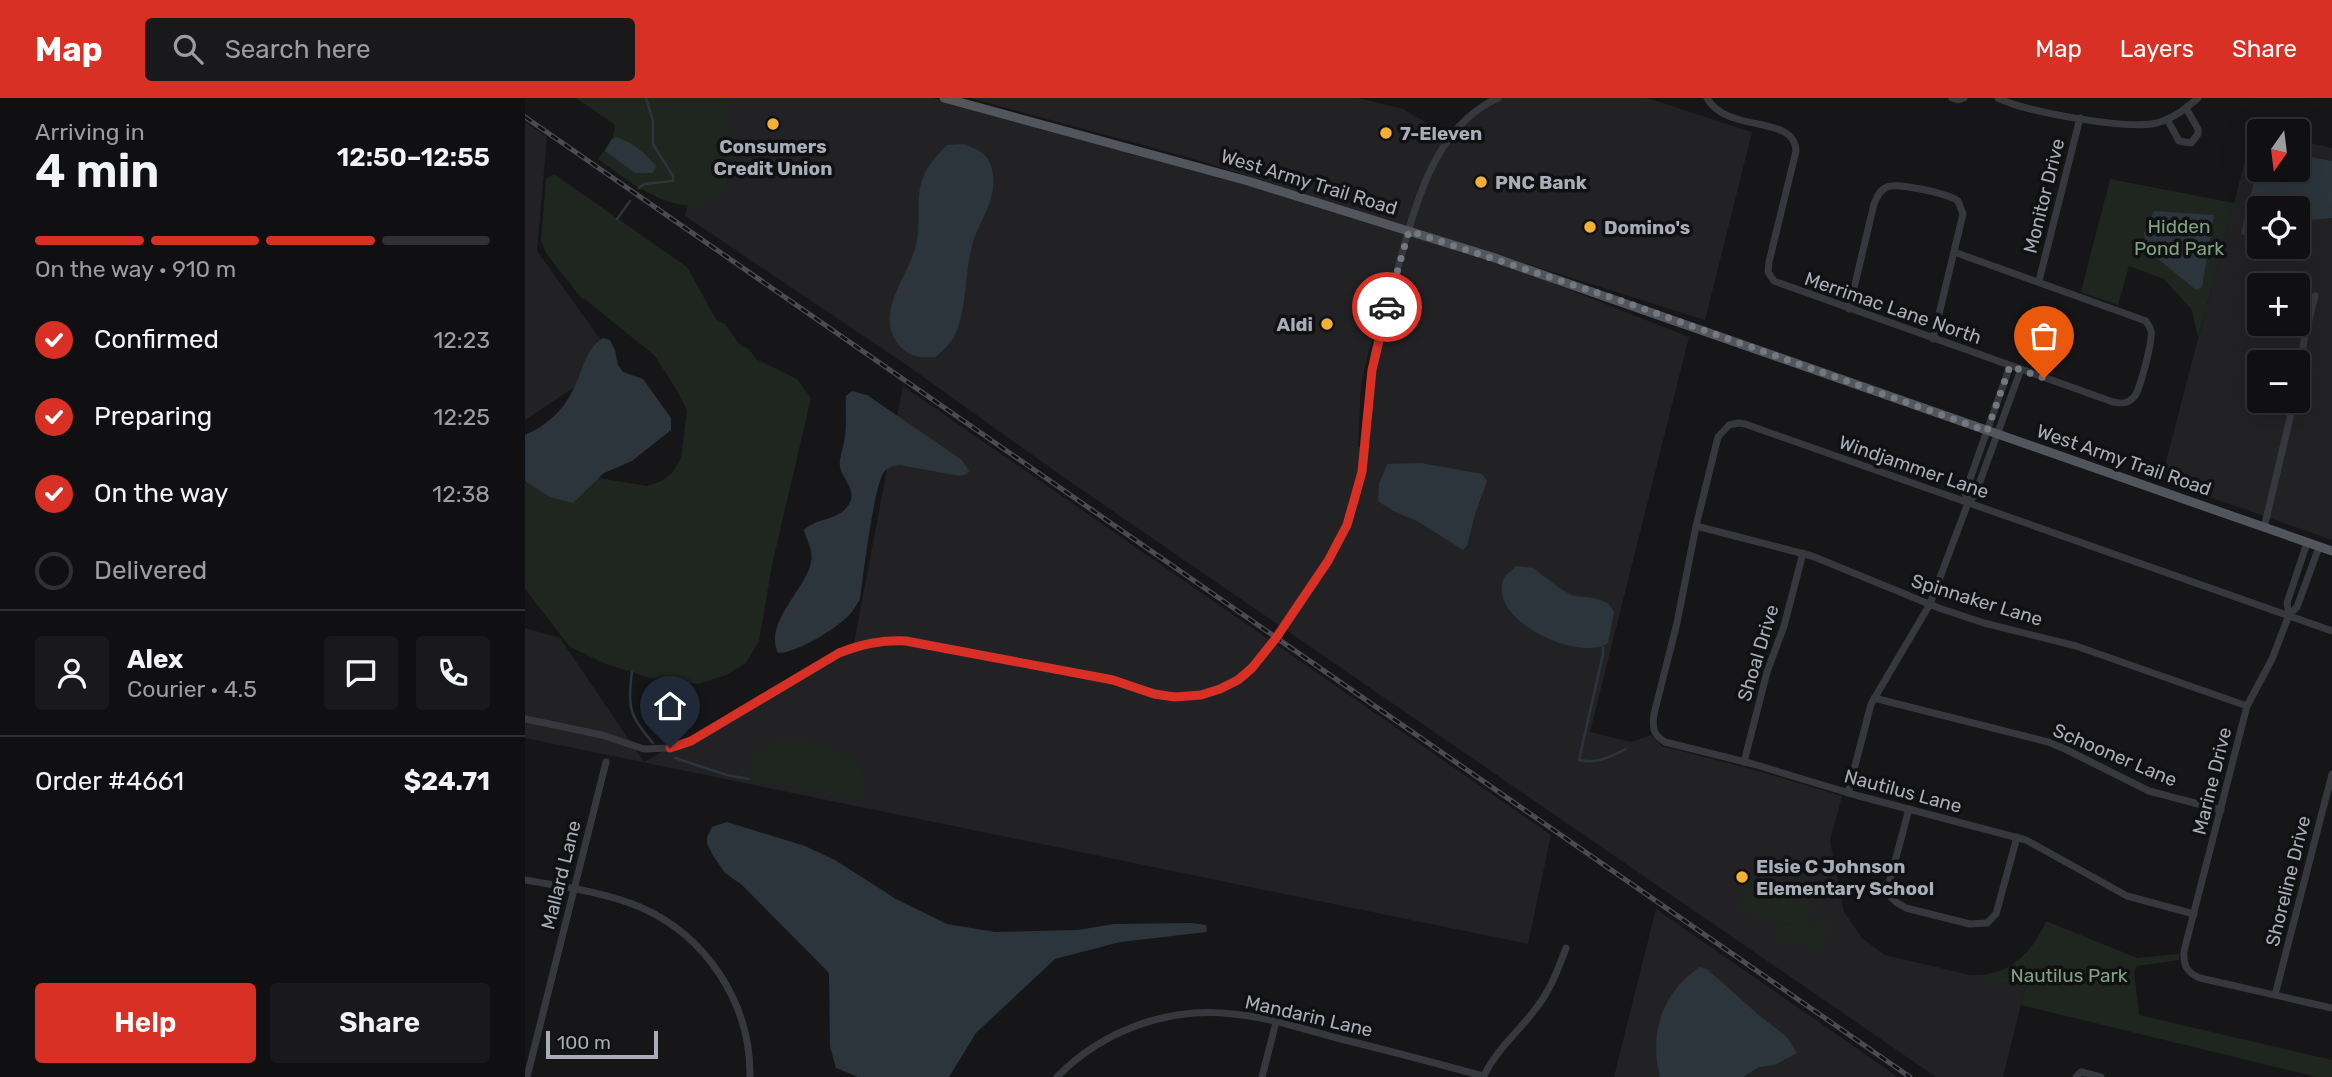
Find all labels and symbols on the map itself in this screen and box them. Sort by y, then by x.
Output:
marker: Consumers Credit Union [765,116,781,132]
north arrow [2247,119,2310,182]
place label: 7-Eleven [1400,122,1482,145]
marker: 7-Eleven [1378,125,1394,141]
place label: Consumers Credit Union [714,135,832,180]
street label: Monitor Drive [2019,136,2069,256]
street label: West Army Trail Road [1218,144,1400,220]
place label: PNC Bank [1495,171,1587,194]
marker: PNC Bank [1473,174,1489,190]
park label: Hidden Pond Park [2134,215,2224,260]
place label: Domino's [1604,216,1690,239]
marker: Domino's [1582,219,1598,235]
street label: Merrimac Lane North [1802,267,1984,349]
courier [1352,272,1422,342]
pin [2014,306,2074,378]
place label: Aldi [1277,313,1313,336]
marker: Aldi [1319,316,1335,332]
street label: West Army Trail Road [2034,419,2214,501]
street label: Windjammer Lane [1836,431,1992,503]
street label: Spinnaker Lane [1909,569,2045,631]
street label: Shoal Drive [1732,602,1784,704]
pin [640,676,700,748]
street label: Schooner Lane [2049,719,2181,791]
street label: Marine Drive [2188,725,2236,837]
street label: Nautilus Lane [1842,764,1964,818]
street label: Shoreline Drive [2261,813,2315,949]
street label: Mallard Lane [536,818,586,932]
place label: Elsie C Johnson Elementary School [1756,855,1934,900]
marker: Elsie C Johnson Elementary School [1734,869,1750,885]
park label: Nautilus Park [2010,964,2128,987]
street label: Mandarin Lane [1243,990,1375,1042]
scale bar [546,1028,658,1060]

